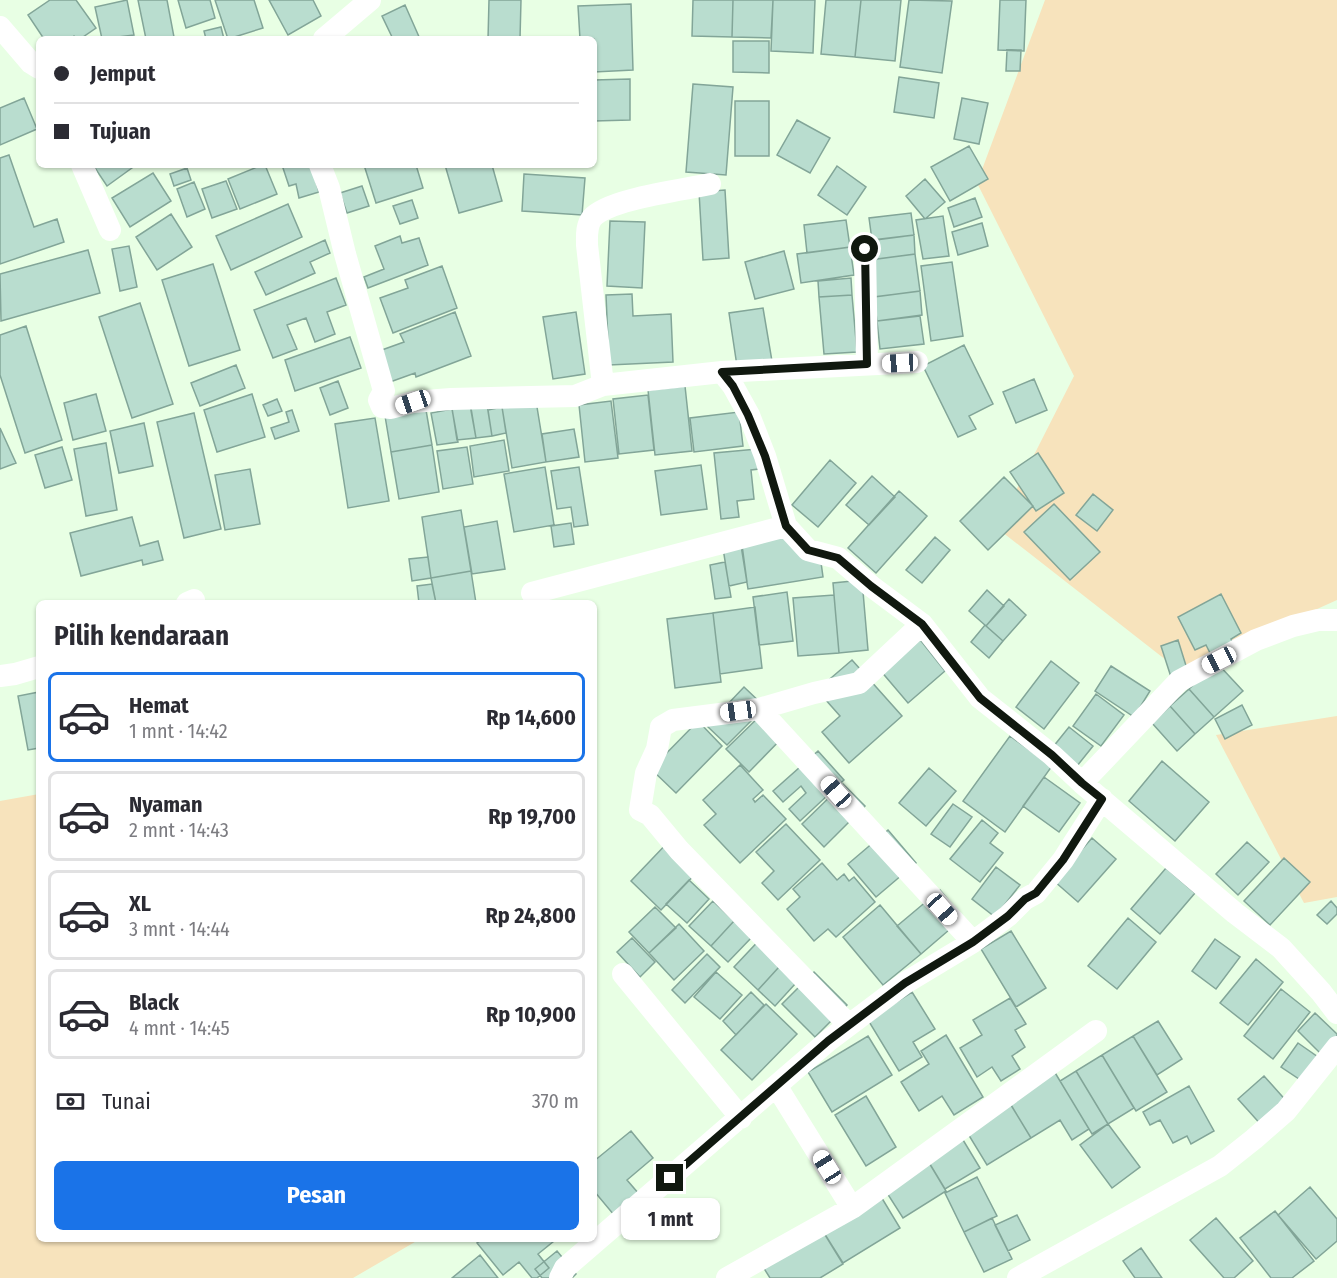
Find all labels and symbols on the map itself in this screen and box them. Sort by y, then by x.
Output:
route start [851,235,878,262]
car [882,353,918,373]
car [393,388,433,416]
car [1199,644,1239,676]
car [719,700,757,722]
car [817,773,855,811]
car [923,890,961,928]
car [810,1147,844,1187]
route end [656,1164,683,1191]
callout: 1 mnt [620,1199,720,1241]

